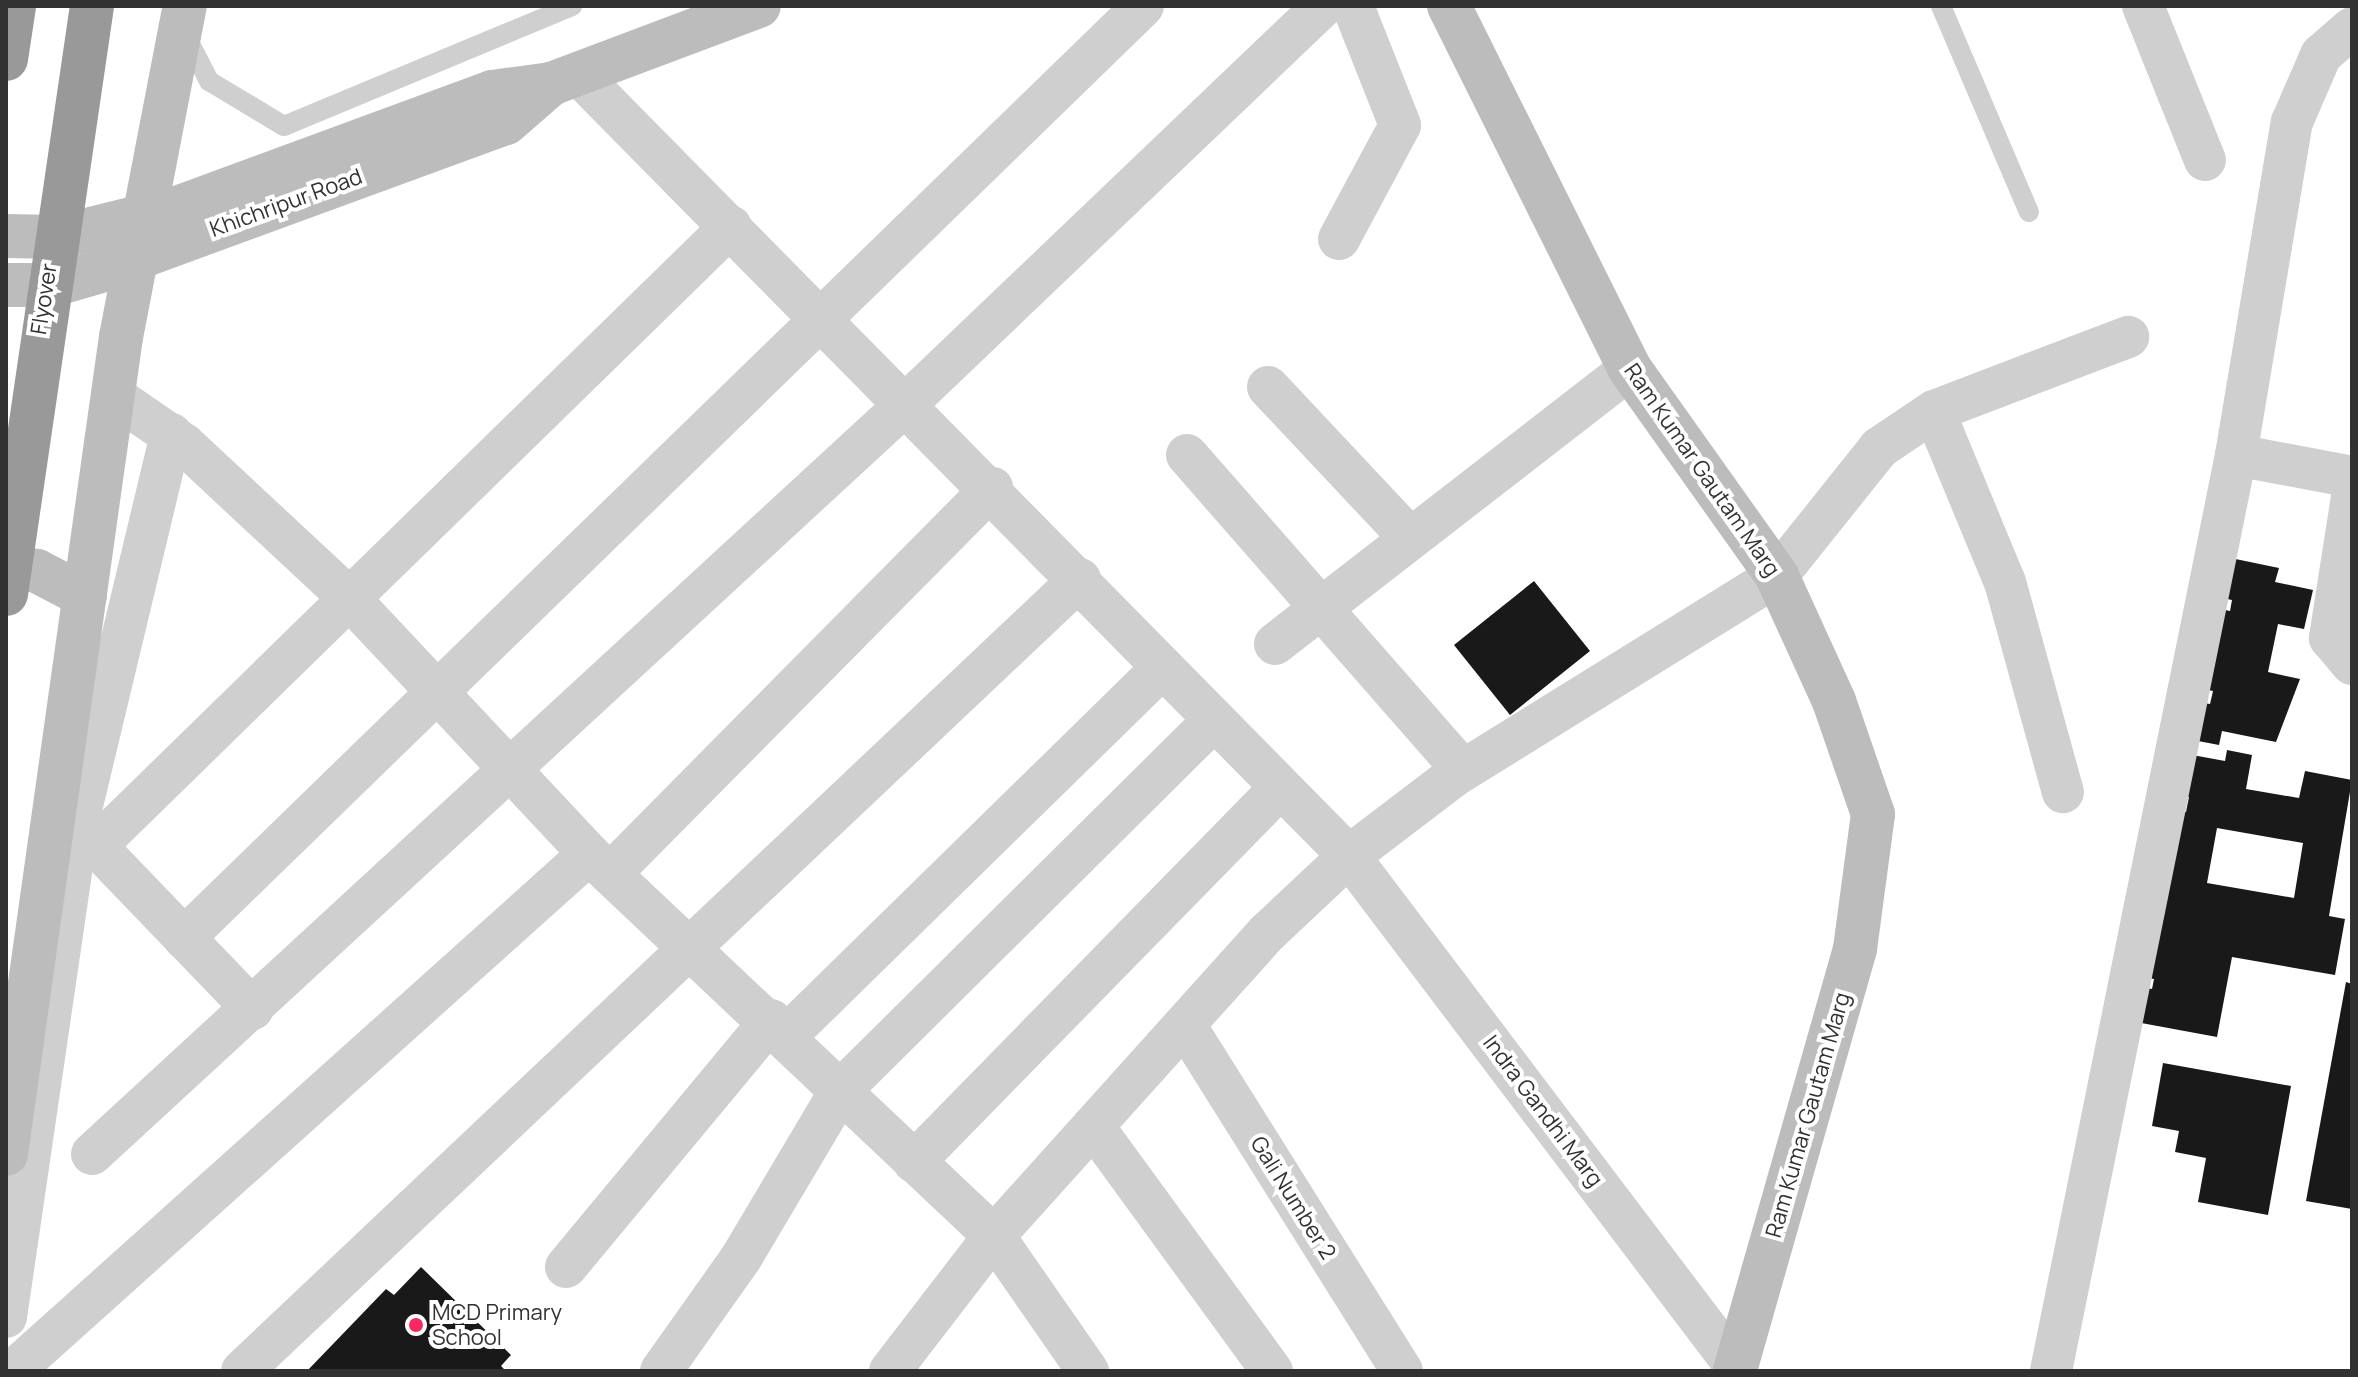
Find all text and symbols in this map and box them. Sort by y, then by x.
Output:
street label: Khichripur Road [206,163,366,243]
street label: Flyover [25,262,63,336]
street label: Ram Kumar Gautam Marg [1618,358,1786,582]
street label: Ram Kumar Gautam Marg [1760,989,1856,1241]
street label: Indra Gandhi Marg [1477,1030,1609,1192]
street label: Gali Number 2 [1245,1132,1341,1264]
place label: MCD Primary School [432,1299,562,1350]
marker: MCD Primary School [407,1316,425,1334]

